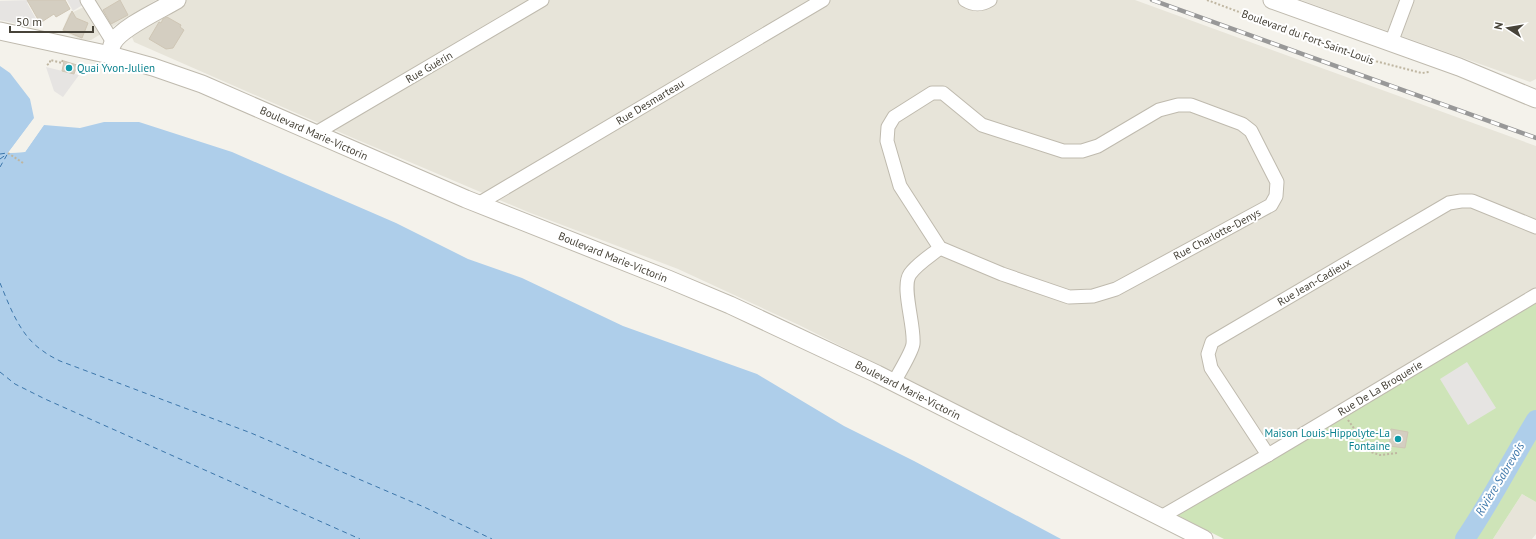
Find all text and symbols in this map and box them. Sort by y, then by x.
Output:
street label: Boulevard du Fort-Saint-Louis [1240,6,1377,68]
scale bar [10,8,93,34]
north arrow [1488,8,1528,48]
text: 50 m [16,14,42,29]
text: N [1491,21,1506,31]
street label: Rue Guérin [403,48,455,86]
place label: Quai Yvon-Julien [77,61,155,75]
marker: Quai Yvon-Julien [64,63,74,73]
street label: Rue Desmarteau [613,76,687,128]
street label: Boulevard Marie-Victorin [258,103,370,163]
street label: Rue Charlotte-Denys [1171,205,1263,263]
street label: Boulevard Marie-Victorin [556,229,670,285]
street label: Rue Jean-Cadieux [1275,255,1354,309]
street label: Boulevard Marie-Victorin [853,357,963,423]
street label: Rue De La Broquerie [1335,357,1425,419]
place label: Maison Louis-Hippolyte-La Fontaine [1264,426,1390,453]
marker: Maison Louis-Hippolyte-La Fontaine [1393,434,1403,444]
water label: Rivière Sabrevois [1472,439,1528,518]

